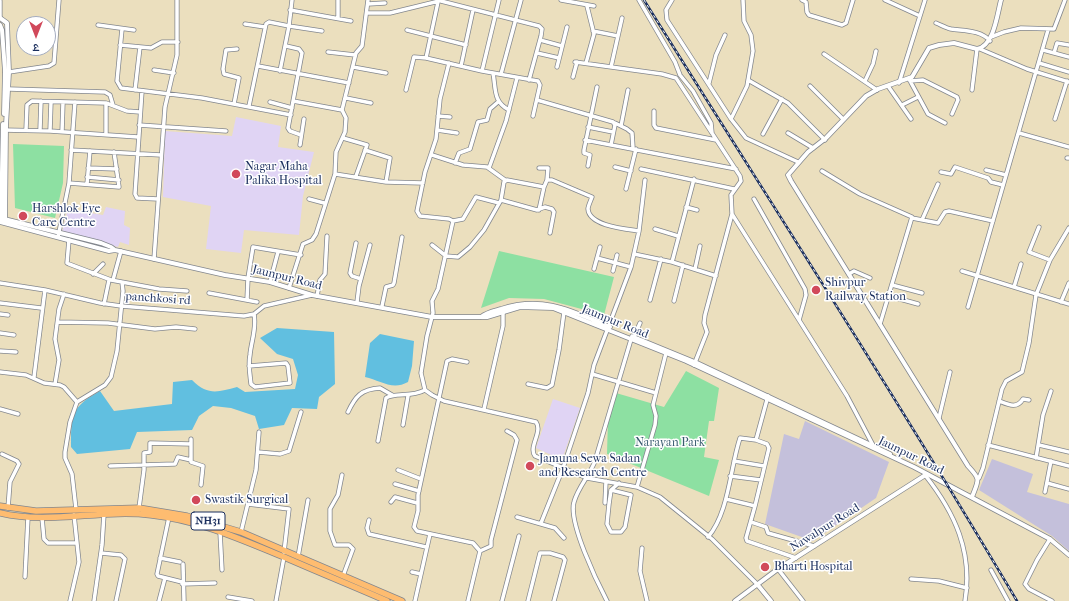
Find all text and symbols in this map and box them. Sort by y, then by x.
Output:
north arrow [16,16,56,56]
text: उ [33,41,39,54]
place label: Nagar Maha Palika Hospital [245,160,322,188]
marker: Nagar Maha Palika Hospital [230,168,242,180]
place label: Harshlok Eye Care Centre [32,202,100,230]
marker: Harshlok Eye Care Centre [17,210,29,222]
street label: Jaunpur Road [251,262,323,294]
place label: Shivpur Railway Station [825,276,906,304]
marker: Shivpur Railway Station [810,284,822,296]
street label: panchkosi rd [125,290,191,308]
street label: Jaunpur Road [579,302,651,342]
street label: Jaunpur Road [876,434,946,478]
park label: Narayan Park [635,436,705,450]
place label: Jamuna Sewa Sadan and Research Centre [539,452,647,480]
marker: Jamuna Sewa Sadan and Research Centre [524,460,536,472]
place label: Swastik Surgical [205,493,288,507]
marker: Swastik Surgical [190,494,202,506]
street label: Nawalpur Road [787,501,863,555]
road number: NH31 [191,512,225,530]
place label: Bharti Hospital [774,560,853,574]
marker: Bharti Hospital [759,561,771,573]

